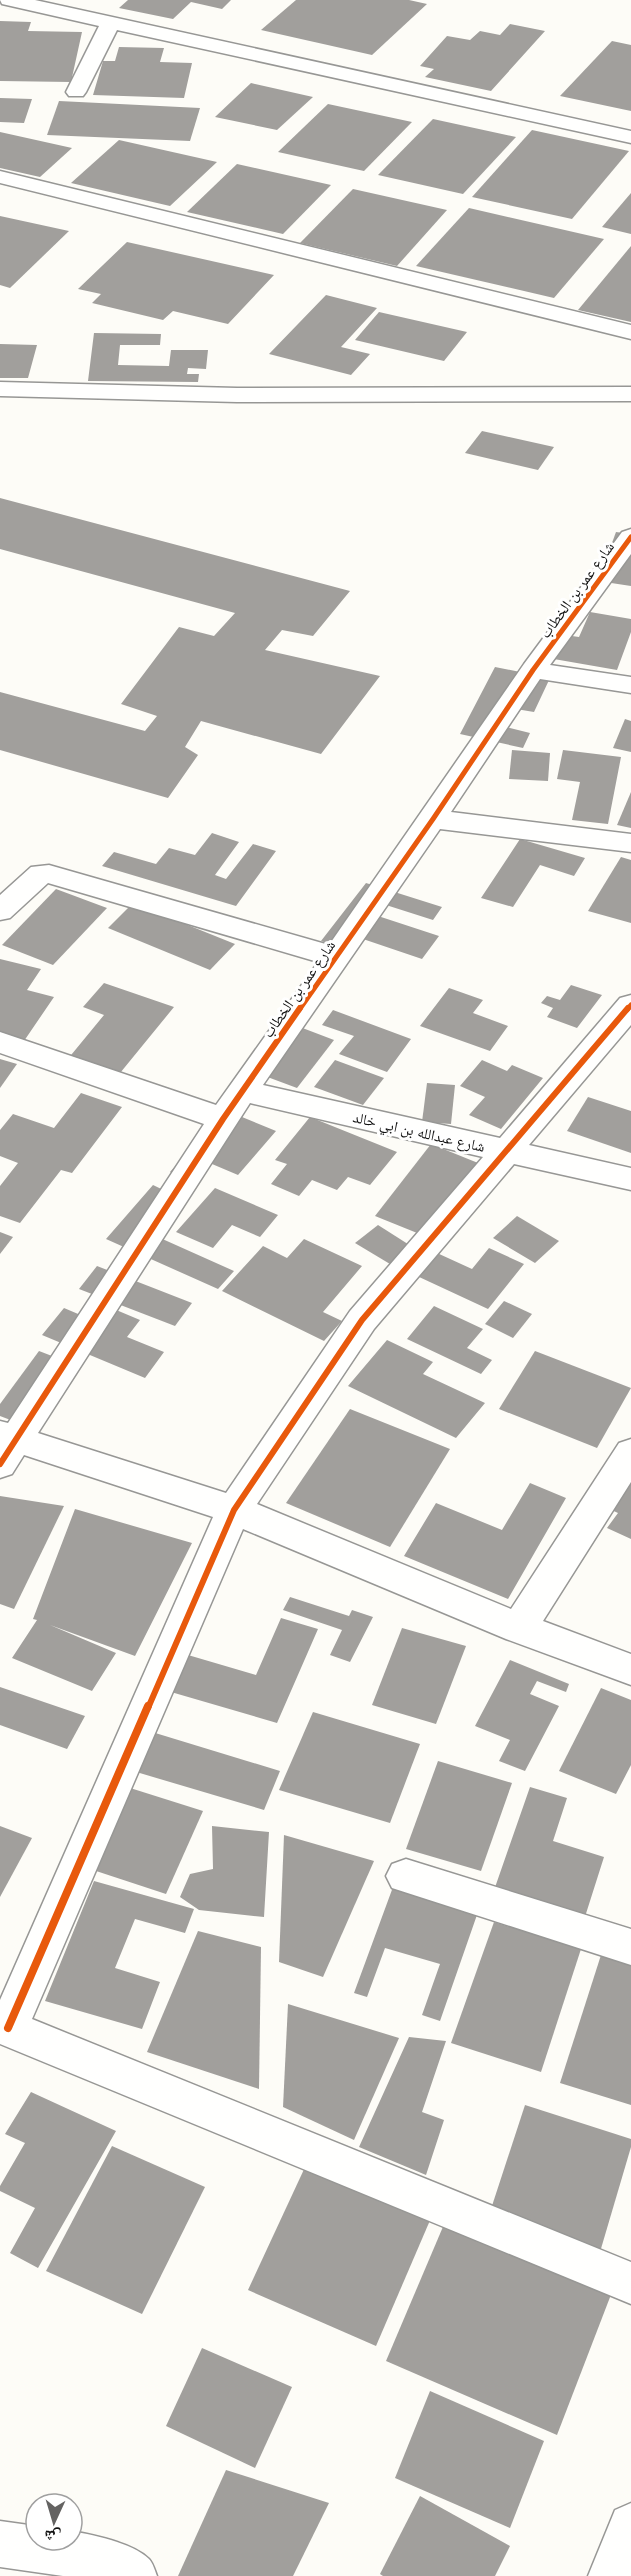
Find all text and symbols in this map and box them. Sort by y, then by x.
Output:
street label: شارع عمر بن الخطاب [535,538,619,642]
street label: شارع عمر بن الخطاب [258,936,340,1042]
street label: شارع عبدالله بن ابي خالد [351,1107,487,1159]
north arrow [24,2492,84,2552]
text: ش [44,2526,62,2548]

